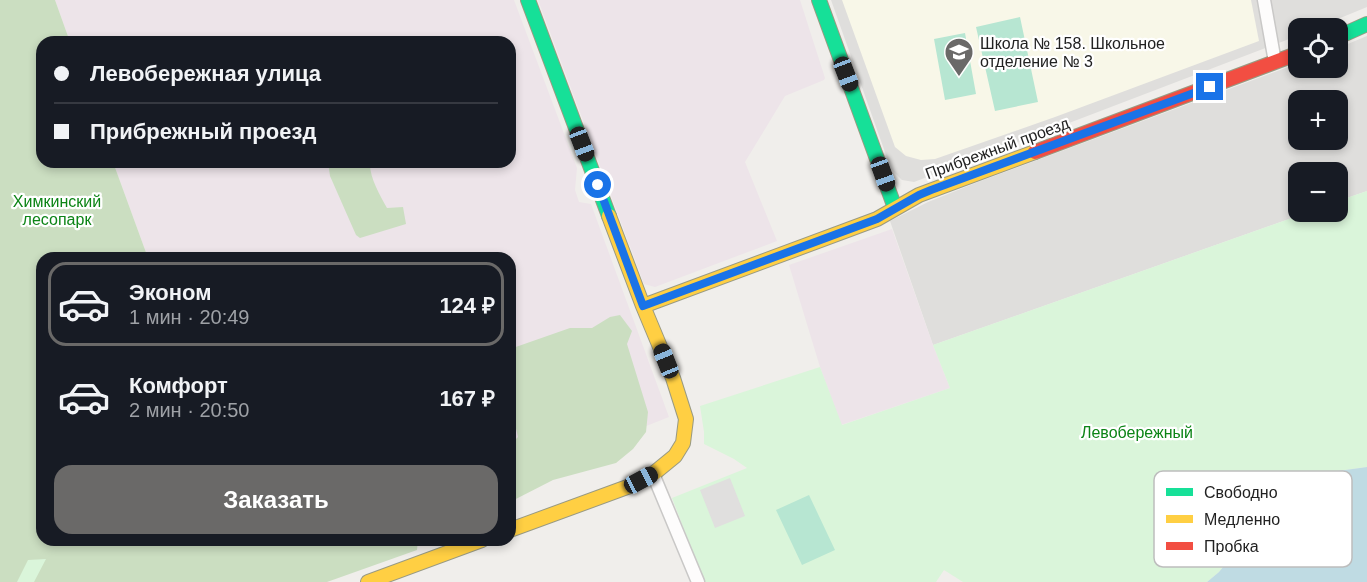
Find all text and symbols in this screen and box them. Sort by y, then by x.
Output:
map controls [1288,18,1348,222]
button: locate [1288,18,1348,78]
place label: Школа № 158. Школьное отделение № 3 [980,35,1165,70]
school or university icon: Школа № 158. Школьное отделение № 3 [943,36,975,78]
car [831,54,861,94]
text: Левобережная улица [90,61,321,86]
route end [1196,73,1223,100]
button: + [1288,90,1348,150]
street label: Прибрежный проезд [923,114,1072,182]
text: Прибрежный проезд [90,119,316,144]
car [567,124,597,164]
car [868,154,898,194]
button: − [1288,162,1348,222]
route start [584,171,611,198]
park label: Химкинский лесопарк [13,193,101,228]
icon: car [57,277,111,331]
text: Эконом [129,280,212,305]
text: 124 ₽ [439,293,495,318]
text: 1 мин · 20:49 [129,306,249,328]
car [651,341,681,381]
icon: car [57,370,111,424]
text: Комфорт [129,373,228,398]
text: 167 ₽ [439,386,495,411]
text: 2 мин · 20:50 [129,399,249,421]
park label: Левобережный [1081,424,1193,441]
car [621,464,661,496]
button: Заказать [54,465,498,534]
legend [1154,471,1352,567]
text: Свободно [1204,484,1278,501]
text: Медленно [1204,511,1280,528]
text: Пробка [1204,538,1259,555]

